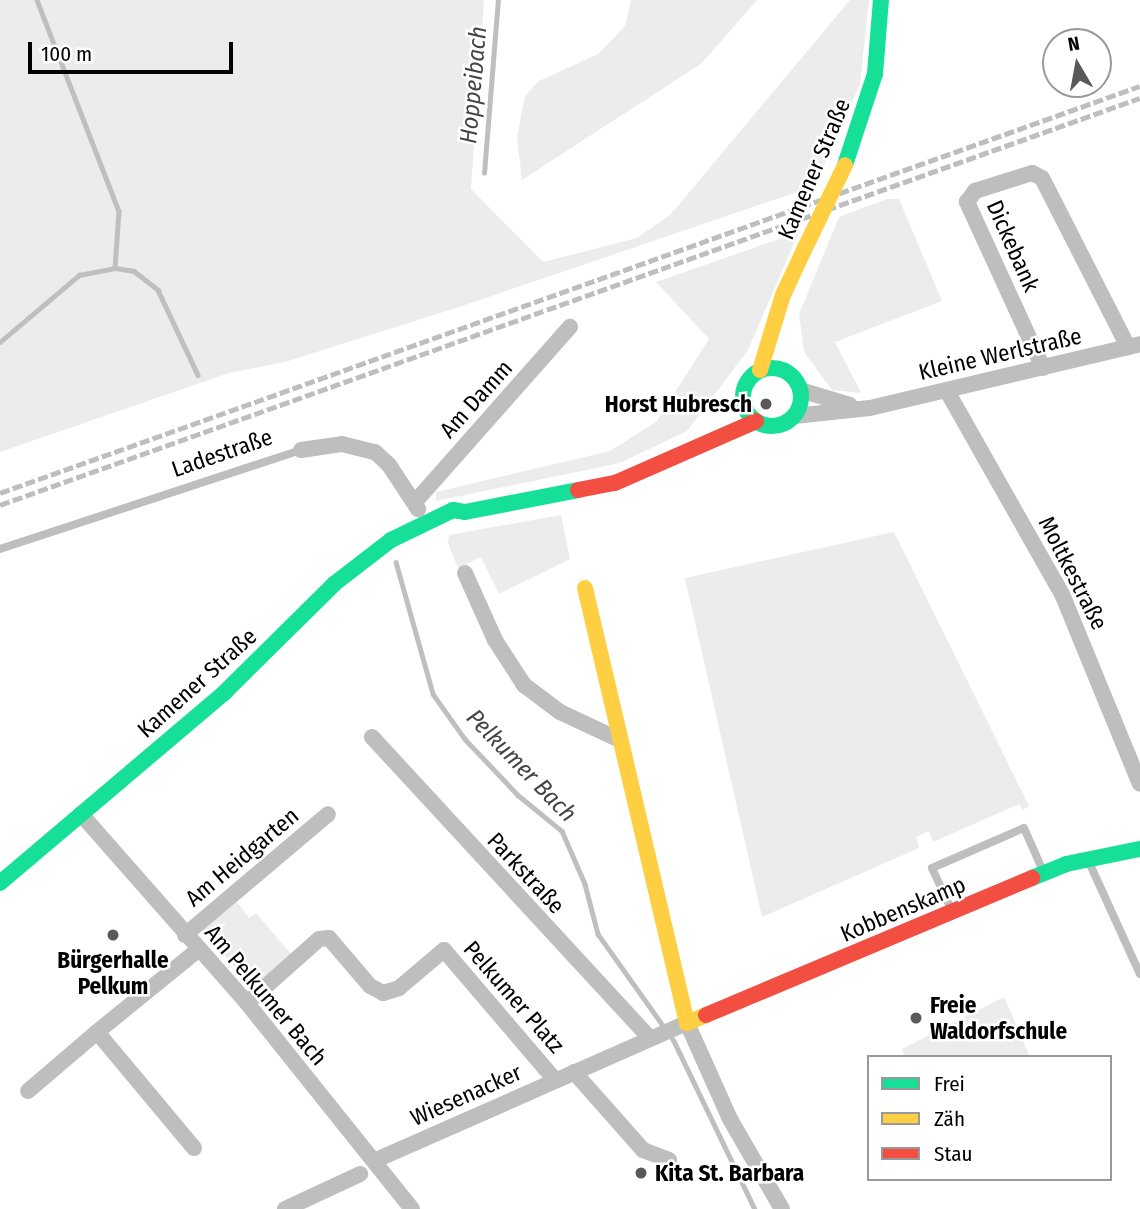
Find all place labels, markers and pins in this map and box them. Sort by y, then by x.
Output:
place label: Horst Hubresch [605,390,752,418]
marker: Horst Hubresch [758,396,774,412]
marker: Bürgerhalle Pelkum [105,927,121,943]
place label: Bürgerhalle Pelkum [57,946,169,1000]
place label: Freie Waldorfschule [930,991,1067,1045]
marker: Freie Waldorfschule [908,1010,924,1026]
place label: Kita St. Barbara [655,1159,804,1187]
marker: Kita St. Barbara [633,1165,649,1181]

